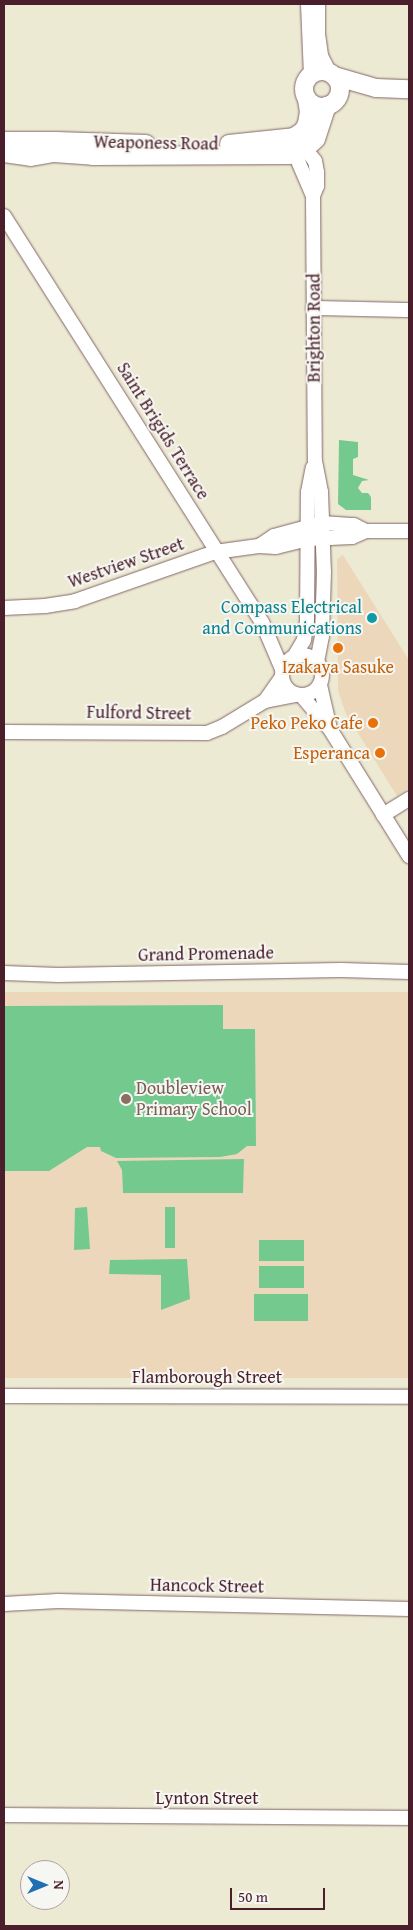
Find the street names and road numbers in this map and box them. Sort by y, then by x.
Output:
street label: Weaponess Road [93,131,219,155]
street label: Brighton Road [303,273,325,383]
street label: Saint Brigids Terrace [112,358,214,504]
street label: Westview Street [65,533,187,593]
street label: Fulford Street [86,701,192,725]
street label: Grand Promenade [138,942,274,966]
street label: Flamborough Street [132,1366,282,1388]
street label: Hancock Street [150,1574,264,1598]
street label: Lynton Street [156,1787,258,1809]

